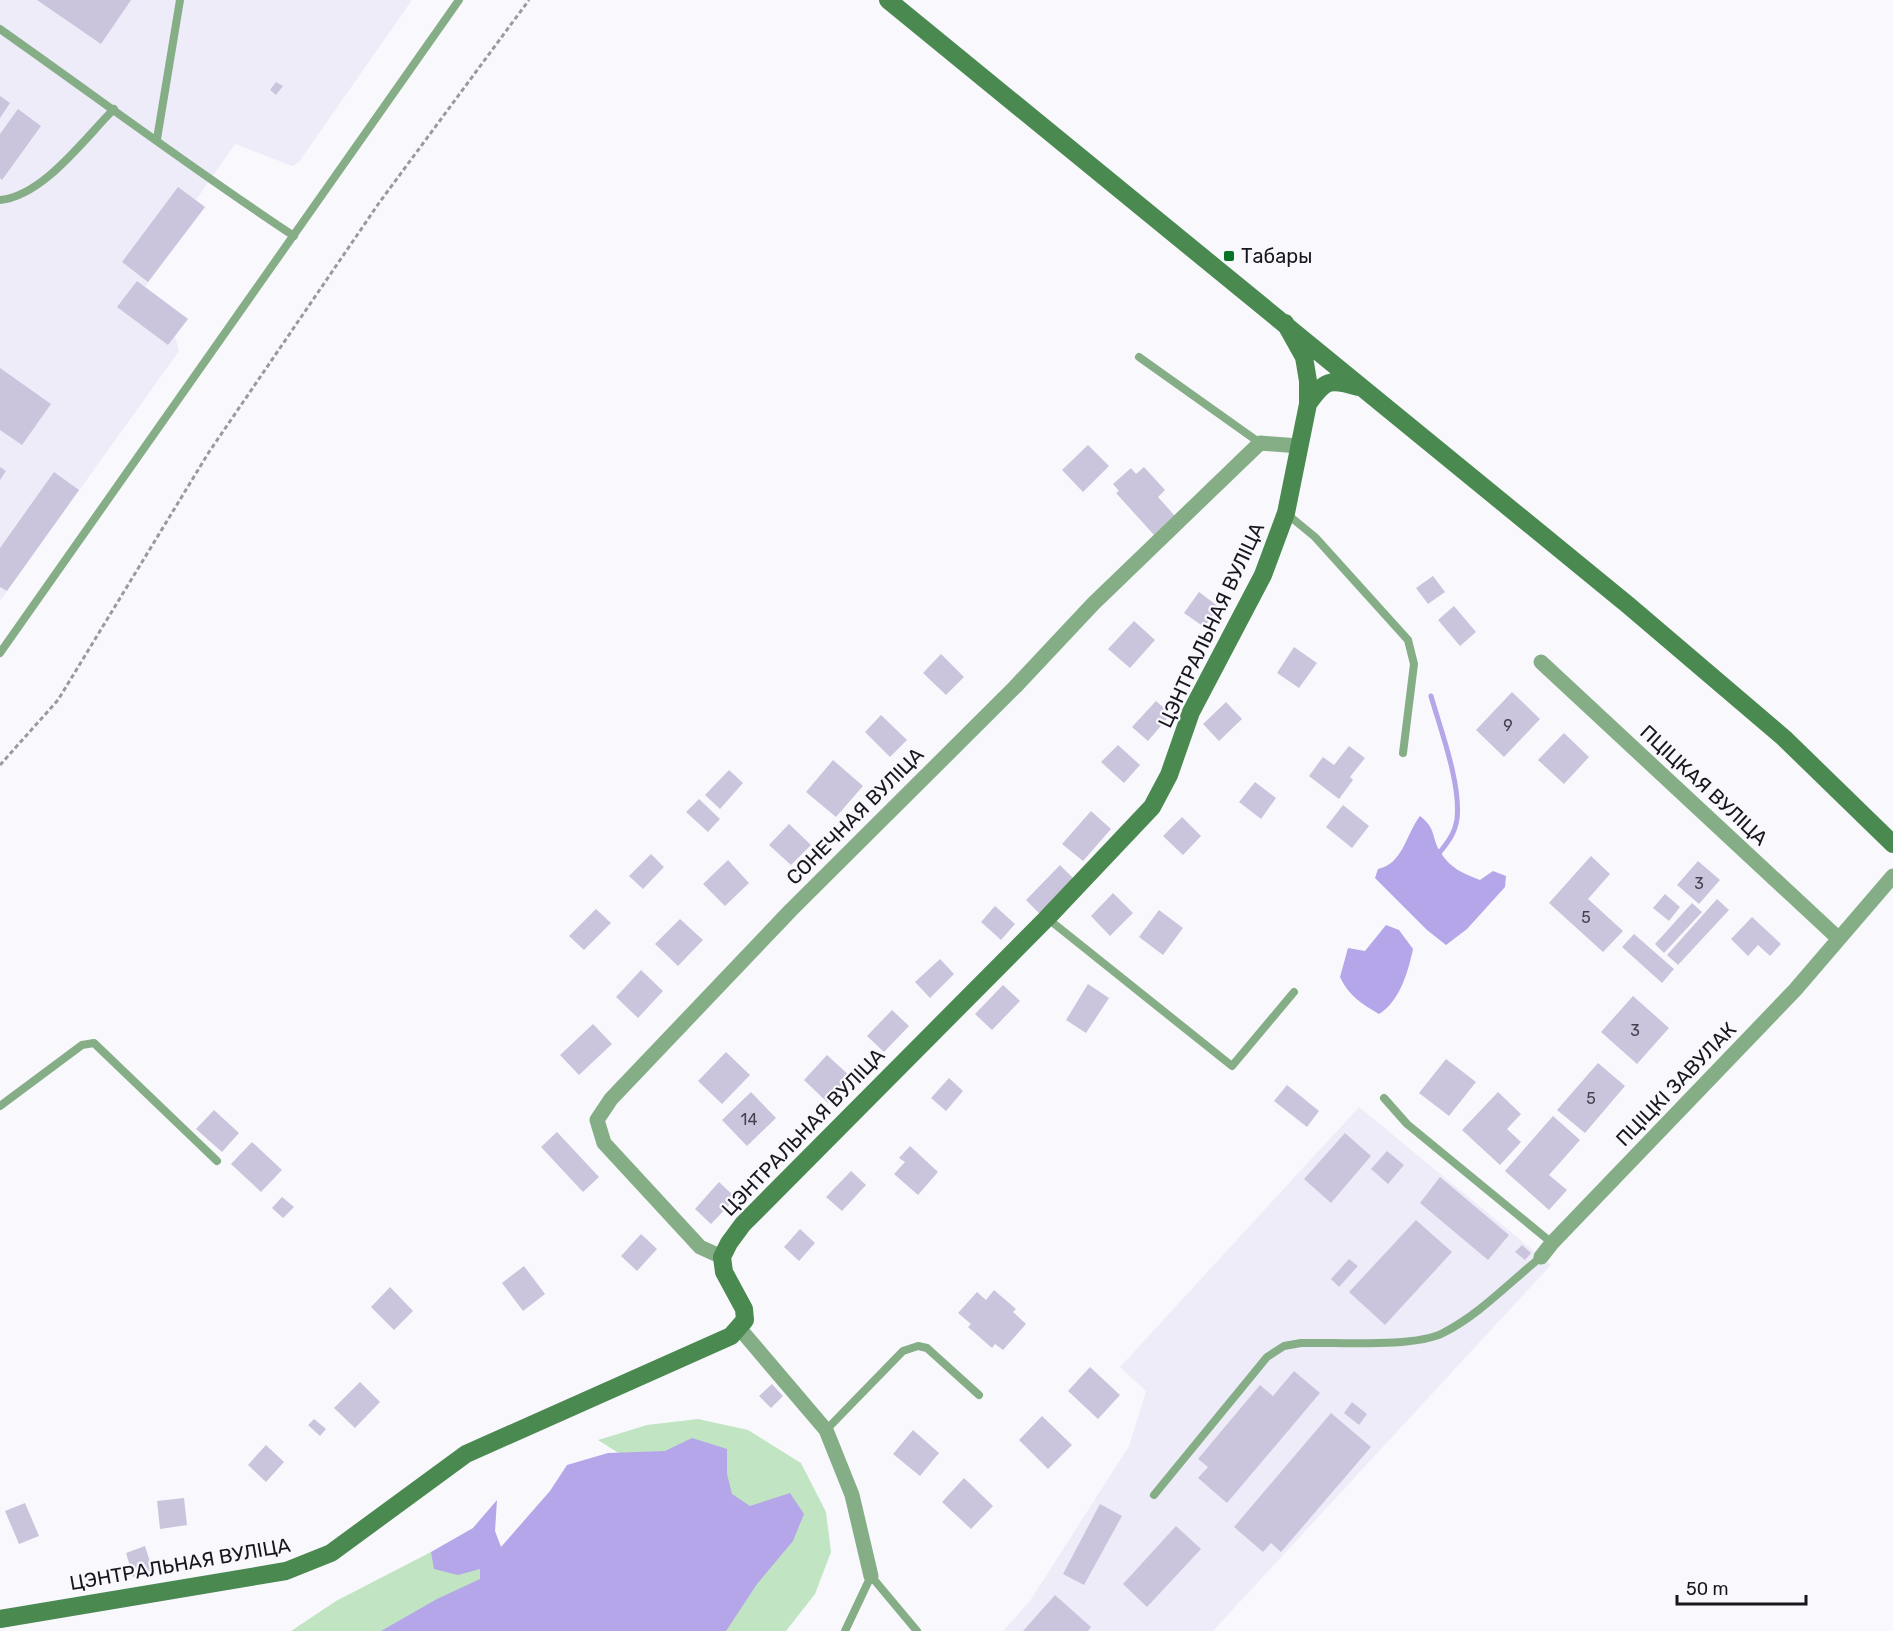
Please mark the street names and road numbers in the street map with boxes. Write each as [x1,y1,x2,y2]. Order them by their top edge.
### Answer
street label: ЦЭНТРАЛЬНАЯ ВУЛІЦА [1153,519,1269,731]
street label: ПЦІЦКАЯ ВУЛІЦА [1635,720,1773,850]
street label: СОНЕЧНАЯ ВУЛІЦА [781,742,929,890]
street label: ПЦІЦКІ ЗАВУЛАК [1611,1017,1741,1151]
street label: ЦЭНТРАЛЬНАЯ ВУЛІЦА [717,1043,889,1221]
street label: ЦЭНТРАЛЬНАЯ ВУЛІЦА [68,1533,292,1595]

